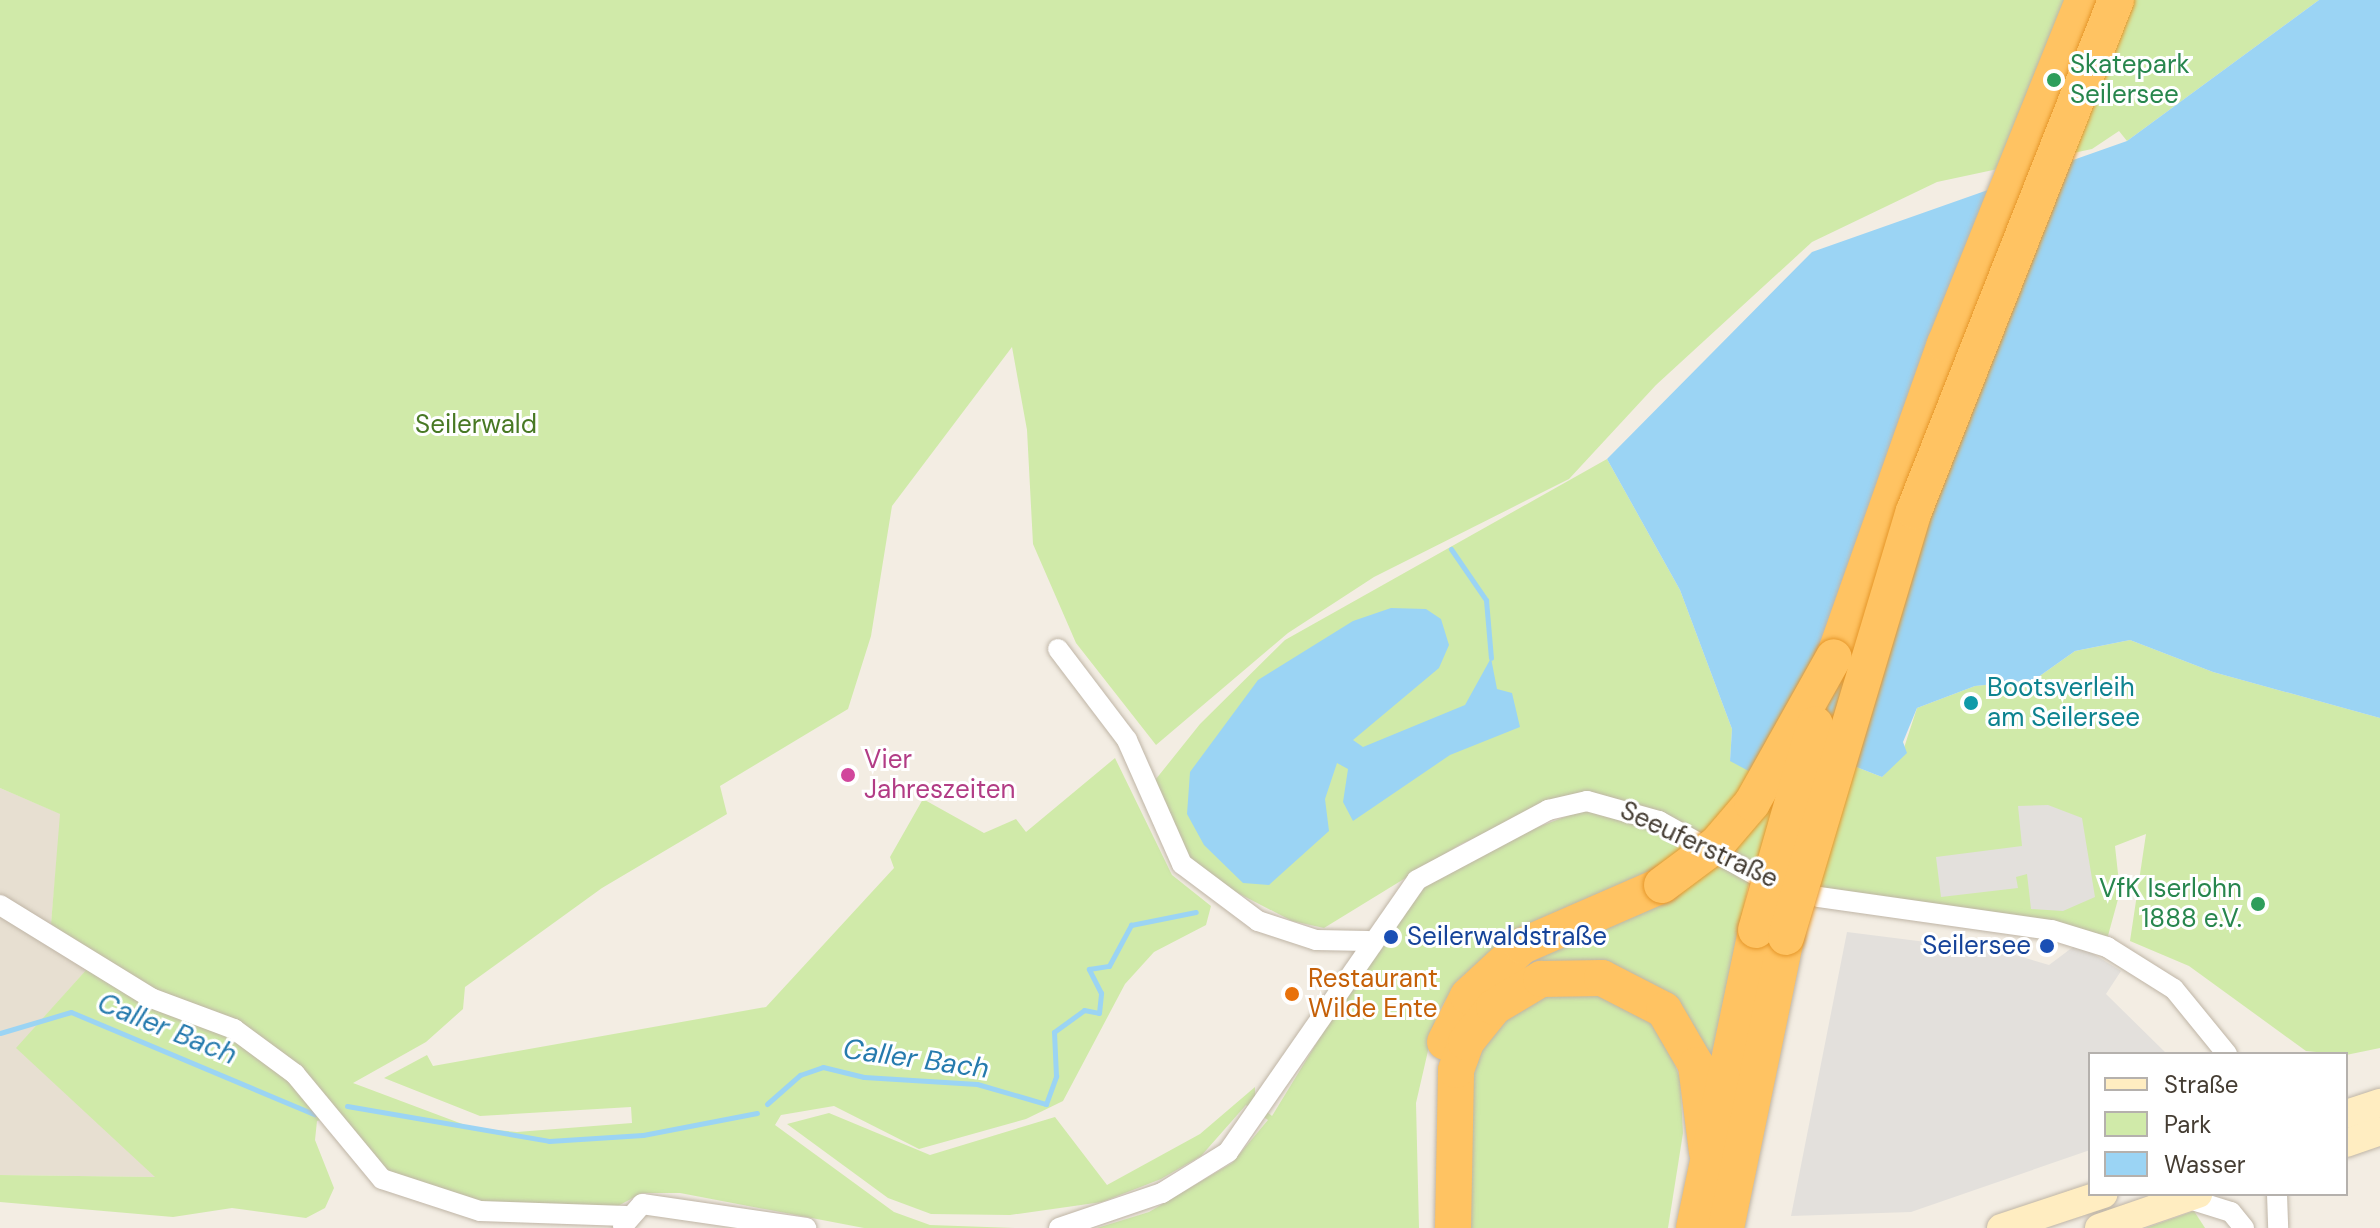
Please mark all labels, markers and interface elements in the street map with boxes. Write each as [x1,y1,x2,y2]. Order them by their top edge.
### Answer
place label: Skatepark Seilersee [2070,49,2190,110]
marker: Skatepark Seilersee [2045,71,2063,89]
park label: Seilerwald [415,409,537,441]
place label: Bootsverleih am Seilersee [1987,672,2140,734]
marker: Bootsverleih am Seilersee [1962,694,1980,712]
place label: Vier Jahreszeiten [864,744,1016,806]
marker: Vier Jahreszeiten [839,766,857,784]
street label: Seeuferstraße [1615,795,1783,895]
place label: VfK Iserlohn 1888 e.V. [2099,873,2242,934]
marker: VfK Iserlohn 1888 e.V. [2249,895,2267,913]
place label: Seilerwaldstraße [1407,921,1607,953]
marker: Seilerwaldstraße [1382,928,1400,946]
place label: Seilersee [1922,930,2031,962]
marker: Seilersee [2038,937,2056,955]
place label: Restaurant Wilde Ente [1308,963,1438,1024]
marker: Restaurant Wilde Ente [1283,985,1301,1003]
water label: Caller Bach [93,986,241,1072]
water label: Caller Bach [841,1032,991,1086]
legend [2088,1052,2348,1196]
text: Straße [2164,1069,2238,1100]
text: Park [2164,1109,2211,1140]
text: Wasser [2164,1149,2246,1180]

